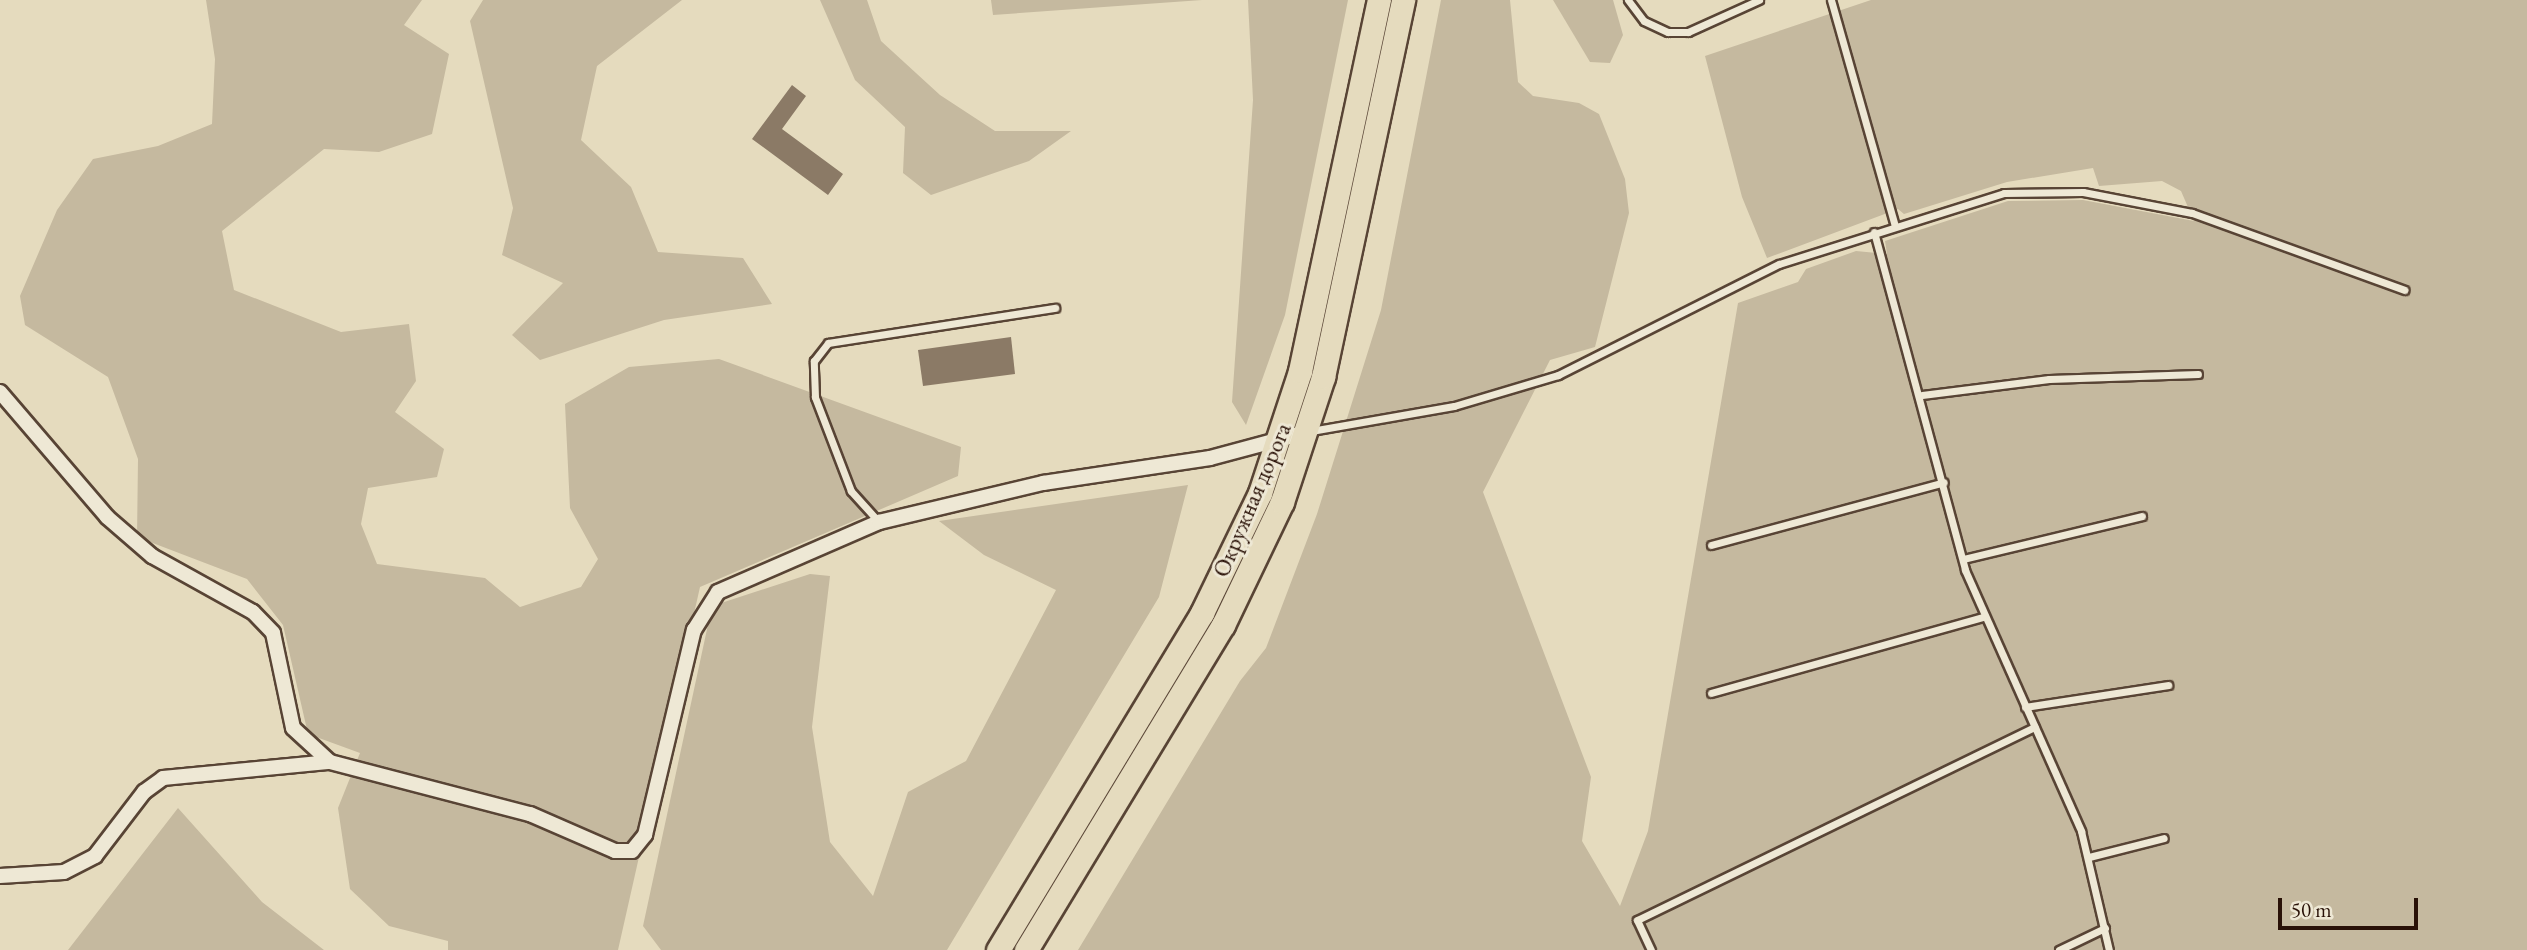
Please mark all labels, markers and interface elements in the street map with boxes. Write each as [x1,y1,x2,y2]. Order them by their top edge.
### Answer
street label: Окружная дорога [1207,419,1297,581]
scale bar [2282,884,2422,928]
text: 50 m [2291,896,2332,923]

